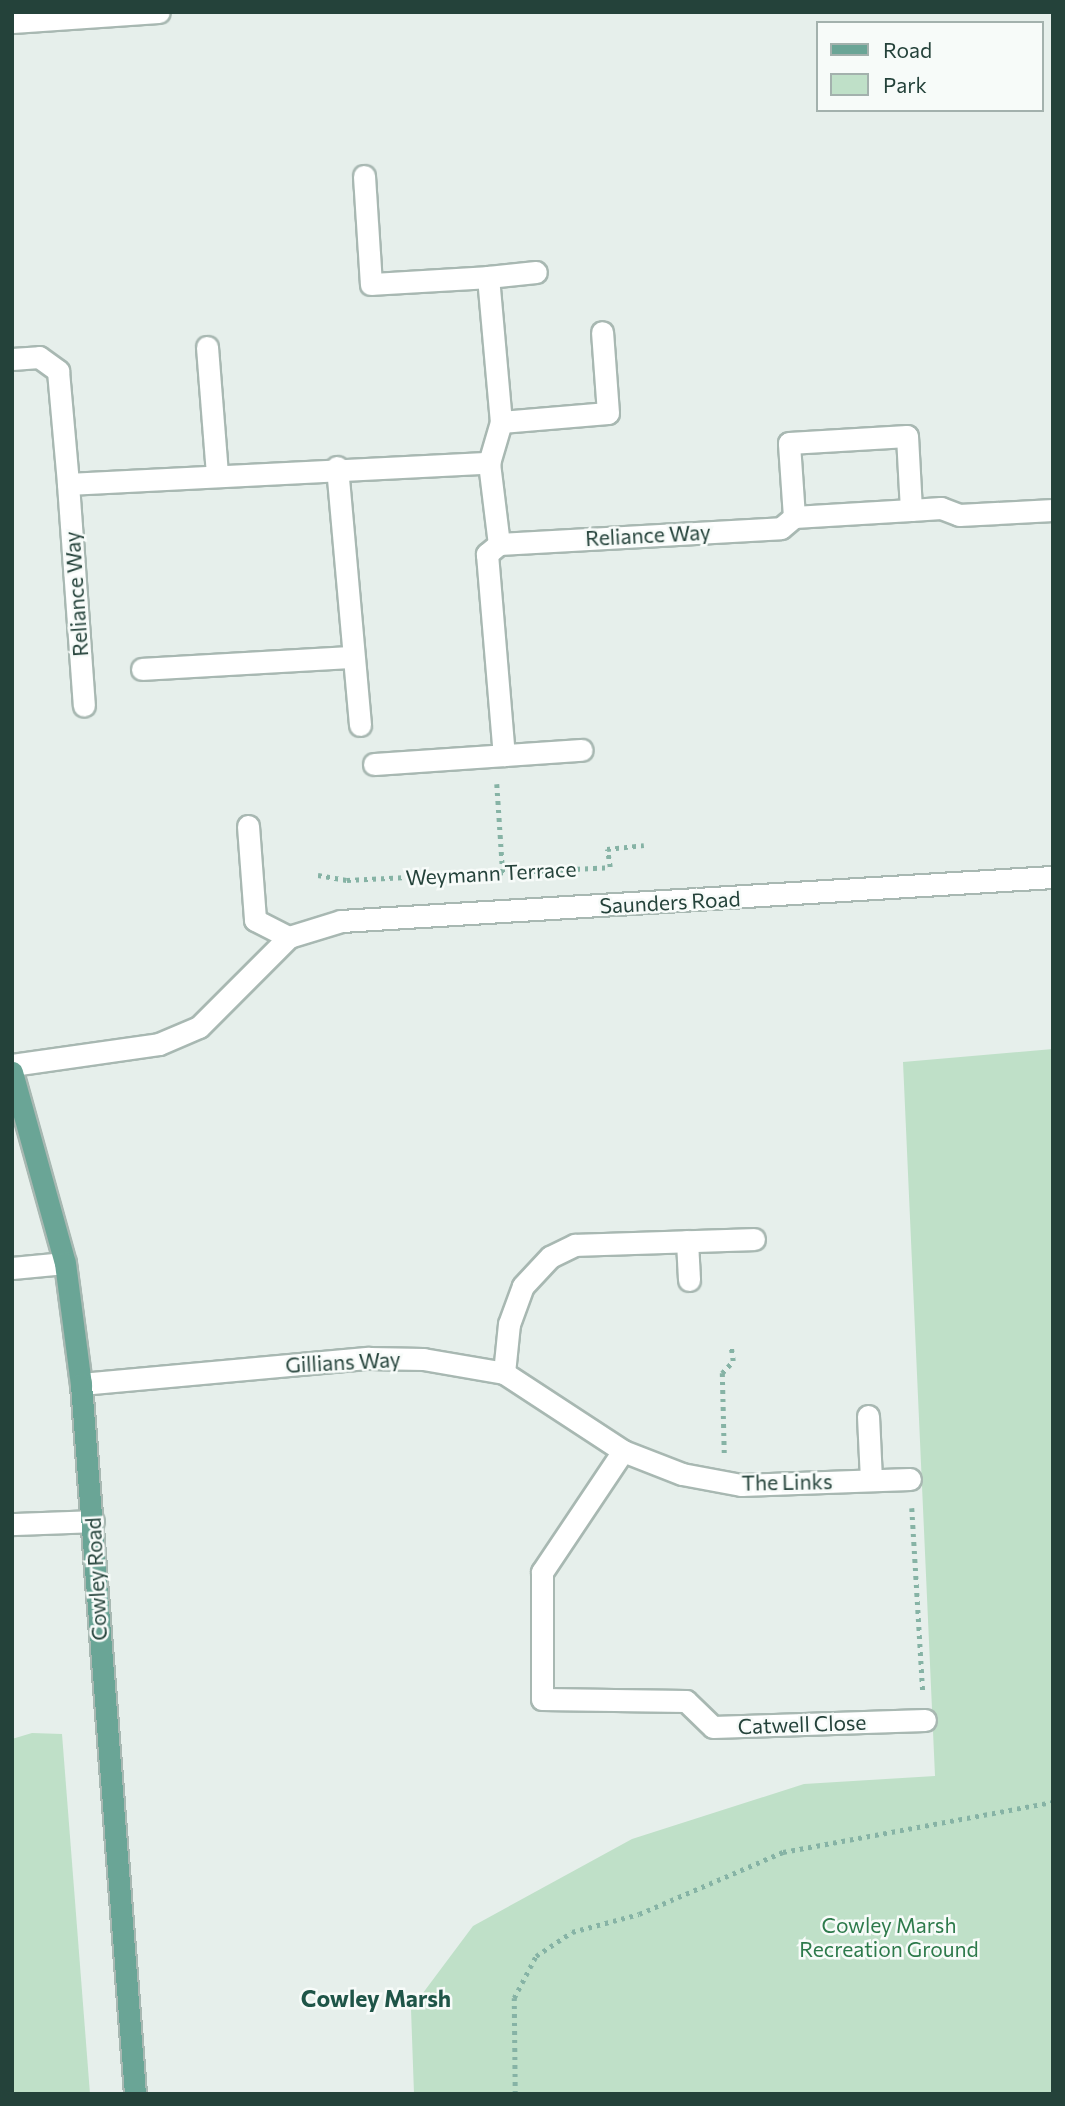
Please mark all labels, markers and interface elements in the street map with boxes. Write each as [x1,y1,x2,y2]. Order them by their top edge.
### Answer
legend [816,21,1044,112]
text: Road [883,37,932,62]
text: Park [883,72,927,97]
street label: Reliance Way [585,519,711,551]
street label: Reliance Way [59,530,93,658]
street label: Weymann Terrace [405,856,577,890]
street label: Saunders Road [599,886,741,918]
street label: Gillians Way [285,1346,401,1378]
street label: The Links [741,1469,833,1495]
street label: Cowley Road [80,1517,112,1641]
street label: Catwell Close [737,1709,867,1739]
park label: Cowley Marsh Recreation Ground [799,1912,979,1962]
district label: Cowley Marsh [301,1984,451,2012]

